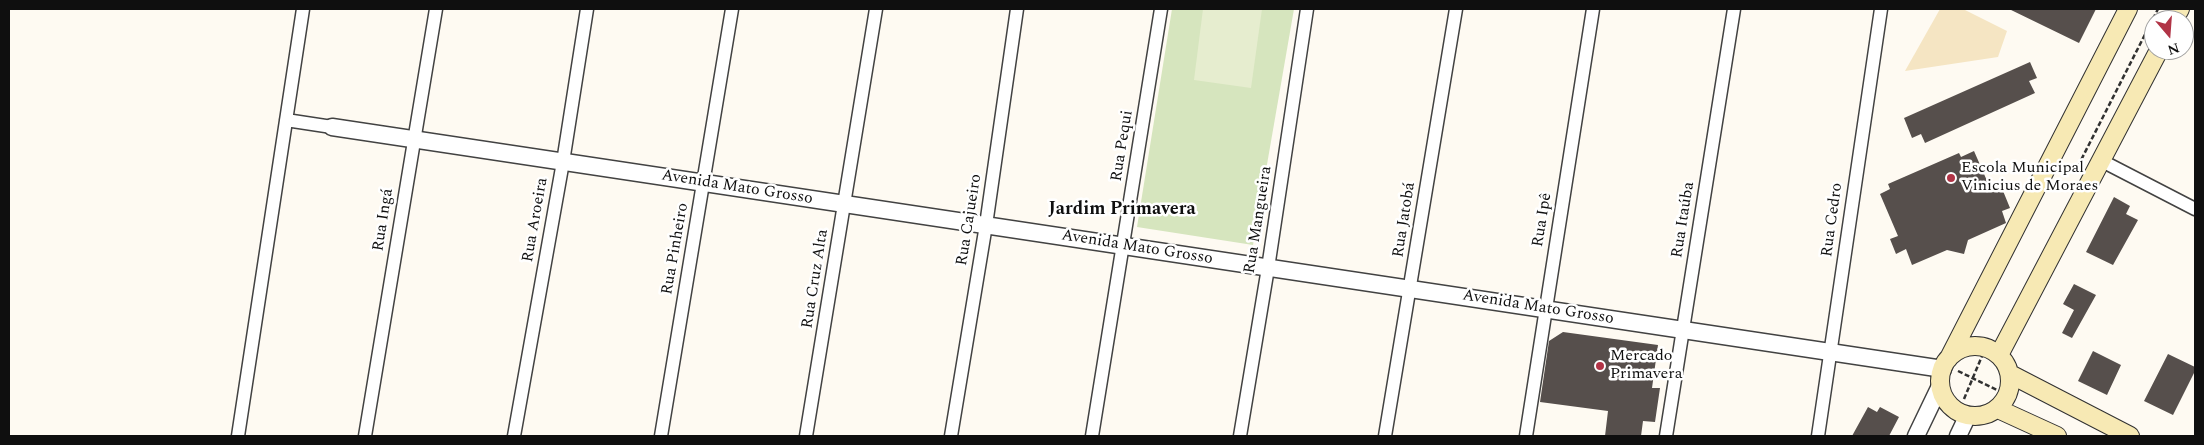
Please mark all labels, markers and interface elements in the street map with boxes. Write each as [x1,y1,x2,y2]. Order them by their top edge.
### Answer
north arrow [2144,10,2194,60]
text: N [2165,37,2182,61]
street label: Rua Pequi [1108,109,1138,183]
place label: Escola Municipal Vinicius de Moraes [1961,159,2098,197]
street label: Rua Mangueira [1241,165,1277,275]
street label: Avenida Mato Grosso [660,167,814,209]
marker: Escola Municipal Vinicius de Moraes [1945,172,1957,184]
street label: Rua Cajueiro [953,173,987,267]
street label: Rua Aroeira [519,176,553,264]
street label: Rua Itaúba [1668,180,1700,260]
street label: Rua Jatobá [1390,181,1420,259]
street label: Rua Cedro [1818,182,1848,258]
street label: Rua Ingá [370,187,398,253]
street label: Rua Ipê [1529,192,1557,248]
district label: Jardim Primavera [1048,199,1196,221]
street label: Rua Pinheiro [658,202,694,296]
street label: Avenida Mato Grosso [1060,227,1214,269]
street label: Rua Cruz Alta [799,228,833,330]
street label: Avenida Mato Grosso [1461,287,1615,329]
place label: Mercado Primavera [1610,347,1683,385]
marker: Mercado Primavera [1594,360,1606,372]

